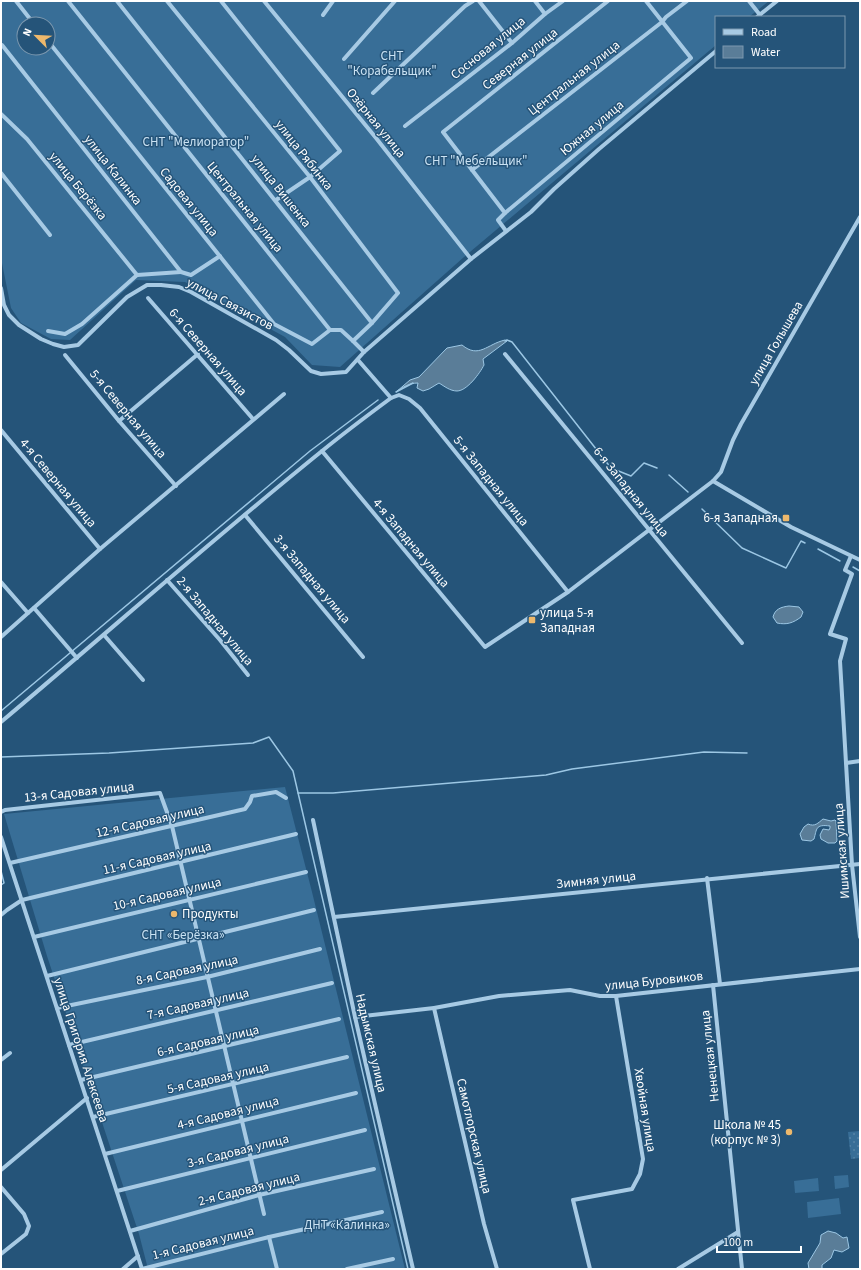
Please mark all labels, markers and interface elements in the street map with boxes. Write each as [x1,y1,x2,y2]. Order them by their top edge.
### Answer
street label: Сосновая улица [447,12,529,84]
north arrow [16,16,56,56]
legend [715,16,845,68]
street label: Северная улица [478,24,562,94]
text: Road [751,24,777,41]
text: N [19,26,36,39]
street label: Центральная улица [524,36,624,120]
text: Water [751,44,781,61]
park label: СНТ "Корабельщик" [347,47,437,80]
street label: Озёрная улица [342,84,410,162]
street label: Южная улица [556,96,628,160]
street label: улица Рябинка [271,116,337,194]
street label: улица Калинка [80,131,146,209]
park label: СНТ "Мелиоратор" [143,133,249,151]
street label: улица Берёзка [45,148,111,224]
street label: улица Вишенка [247,151,315,231]
park label: СНТ "Мебельщик" [425,152,527,170]
street label: Центральная улица [203,158,287,256]
street label: Садовая улица [155,164,223,240]
street label: улица Связистов [183,274,277,335]
street label: улица Голышева [745,298,807,388]
street label: 6-я Северная улица [165,304,251,400]
street label: 5-я Северная улица [85,366,171,462]
street label: 5-я Западная улица [449,432,533,530]
street label: 4-я Северная улица [15,435,101,531]
street label: 6-я Западная улица [589,443,673,541]
street label: 4-я Западная улица [368,495,454,591]
place label: 6-я Западная [703,509,778,527]
marker: 6-я Западная [781,513,791,523]
street label: 3-я Западная улица [269,531,355,627]
street label: 2-я Западная улица [172,573,258,669]
place label: улица 5-я Западная [540,604,595,637]
marker: улица 5-я Западная [527,615,537,625]
street label: 13-я Садовая улица [23,777,135,807]
street label: 12-я Садовая улица [94,800,206,842]
street label: Ишимская улица [830,802,854,900]
street label: 11-я Садовая улица [101,837,213,879]
street label: Зимняя улица [555,867,637,893]
street label: 10-я Садовая улица [111,873,223,915]
place label: Продукты [182,905,239,923]
marker: Продукты [169,909,179,919]
park label: СНТ «Берёзка» [141,926,225,944]
street label: 8-я Садовая улица [134,950,240,990]
street label: улица Буровиков [604,967,704,995]
street label: улица Григория Алексеева [49,975,113,1125]
street label: 7-я Садовая улица [145,984,251,1024]
street label: Надымская улица [351,992,391,1094]
street label: Ненецкая улица [696,1009,724,1103]
street label: 6-я Садовая улица [155,1021,261,1061]
street label: 5-я Садовая улица [165,1058,271,1098]
street label: Хвойная улица [629,1067,661,1153]
street label: Самотлорская улица [452,1077,496,1195]
street label: 4-я Садовая улица [175,1092,281,1134]
place label: Школа № 45 (корпус № 3) [710,1116,781,1149]
marker: Школа № 45 (корпус № 3) [784,1127,794,1137]
street label: 3-я Садовая улица [185,1130,291,1172]
street label: 2-я Садовая улица [196,1168,302,1210]
park label: ДНТ «Калинка» [304,1216,390,1234]
street label: 1-я Садовая улица [150,1222,256,1264]
scale bar [717,1228,801,1254]
text: 100 m [723,1234,753,1251]

